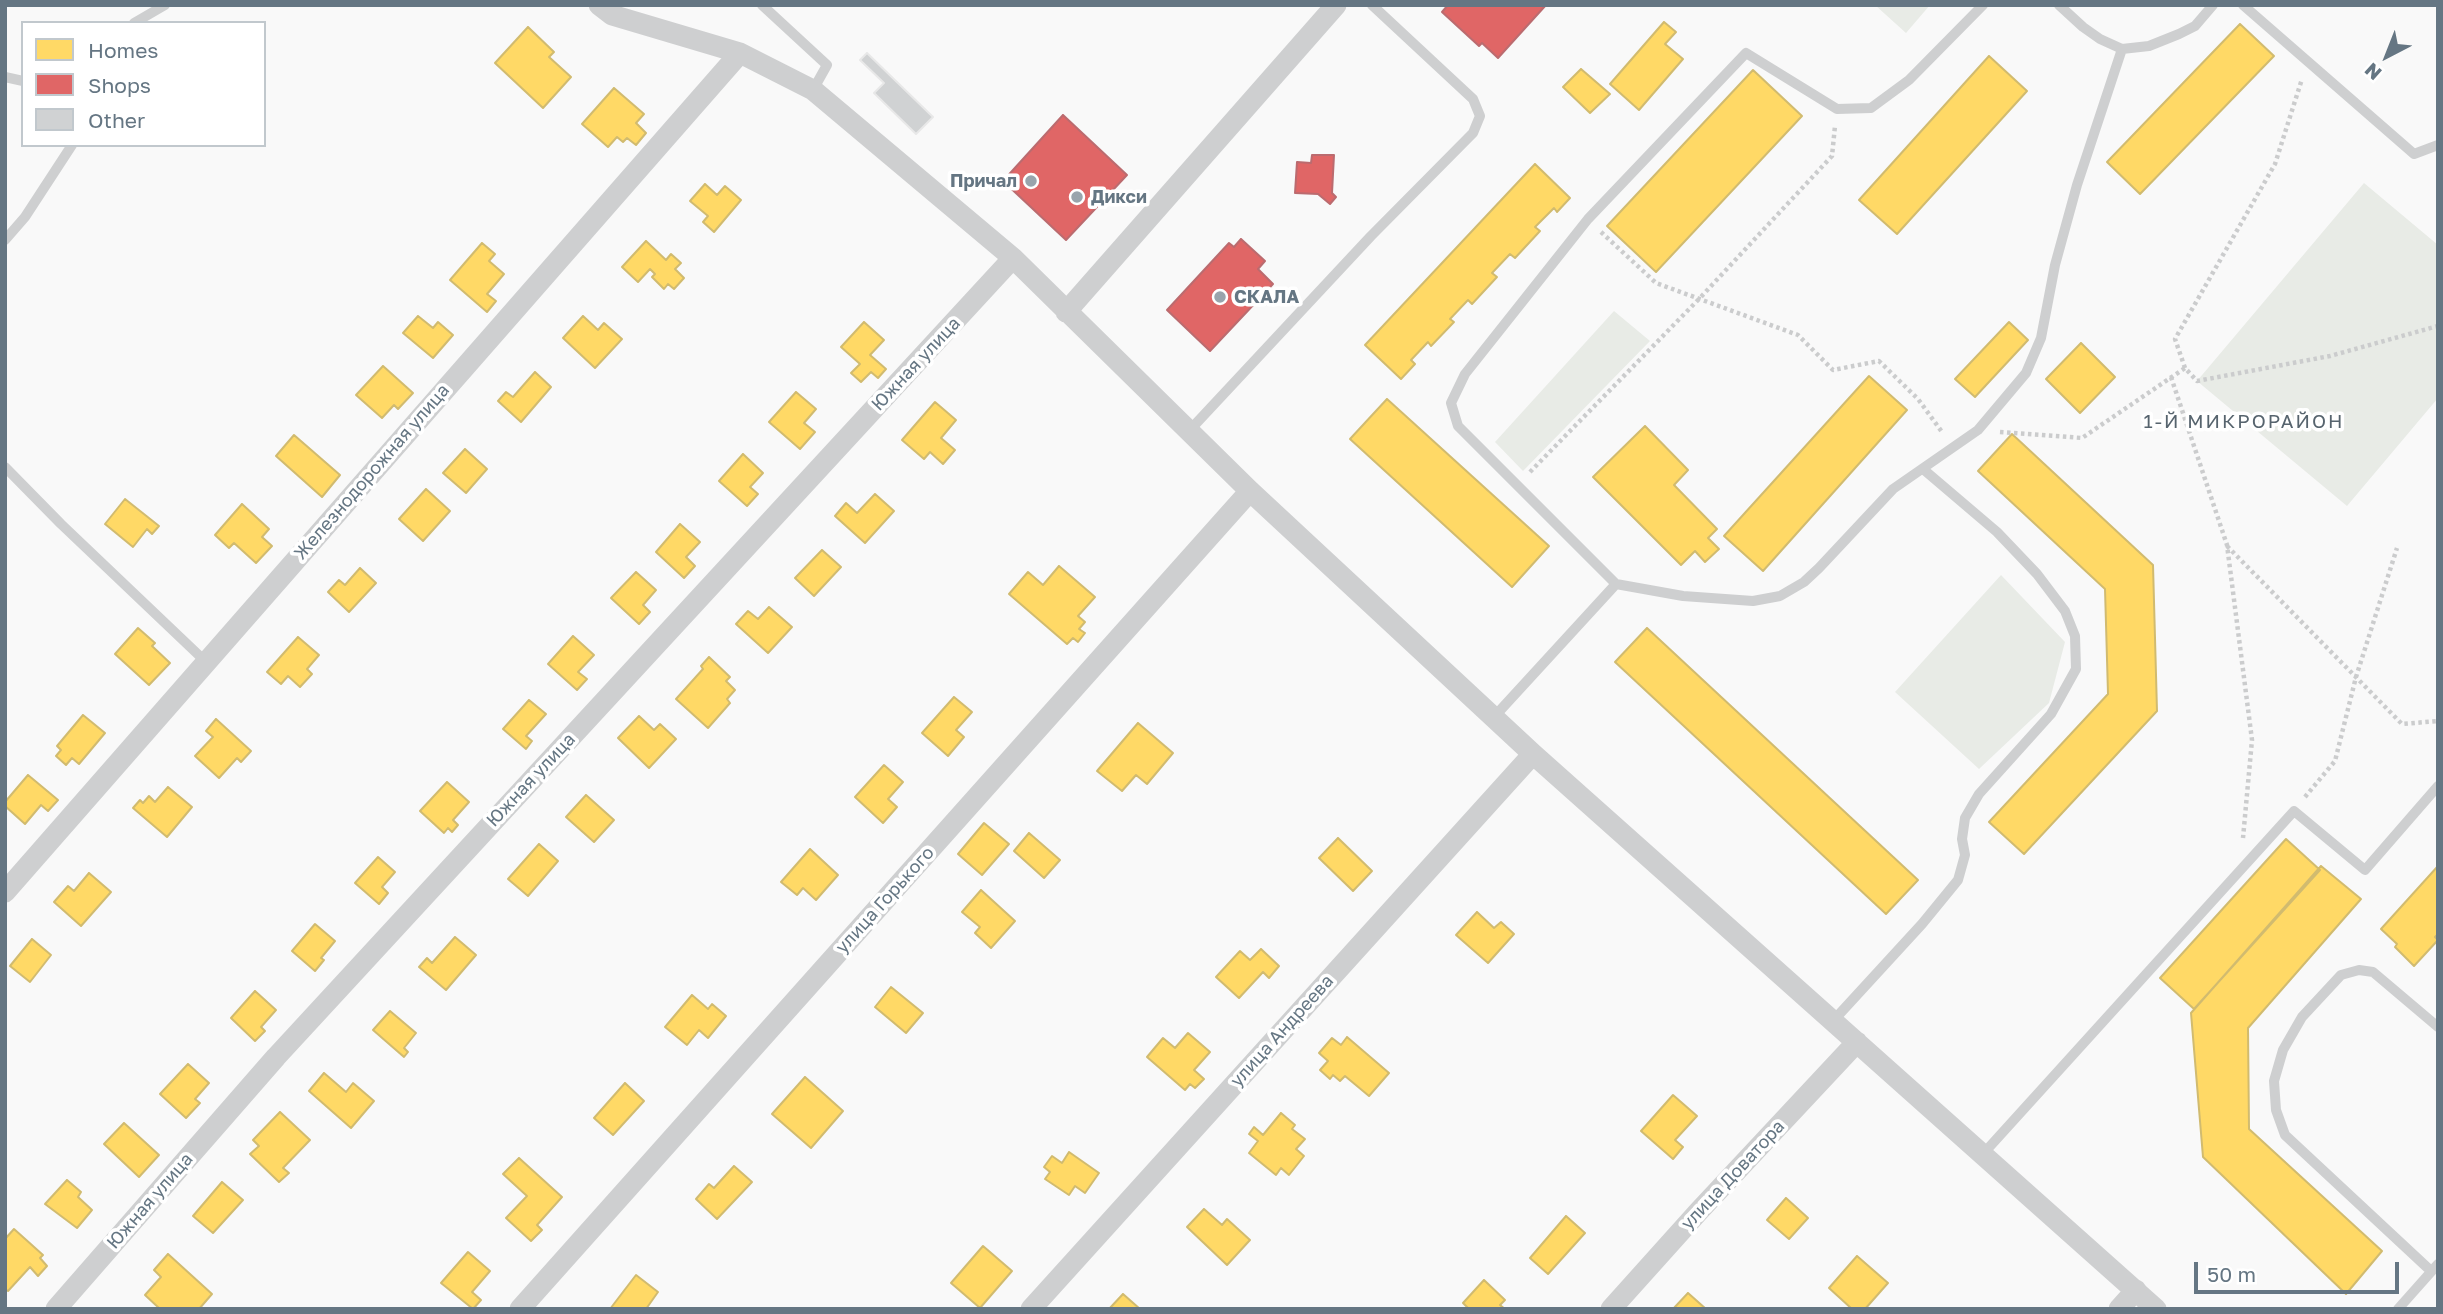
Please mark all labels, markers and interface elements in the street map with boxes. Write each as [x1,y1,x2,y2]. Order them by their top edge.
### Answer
legend [21,21,266,147]
north arrow [2352,21,2422,91]
text: Homes [88,37,158,63]
text: N [2360,59,2386,85]
text: Shops [88,72,151,98]
text: Other [88,107,145,133]
place label: Причал [950,170,1017,192]
marker: Причал [1023,173,1039,189]
place label: Дикси [1091,186,1147,208]
marker: Дикси [1069,189,1085,205]
place label: СКАЛА [1234,286,1299,308]
marker: СКАЛА [1212,289,1228,305]
street label: Южная улица [867,313,965,415]
street label: Железнодорожная улица [290,380,454,564]
district label: 1-Й МИКРОРАЙОН [2145,411,2343,433]
street label: Южная улица [482,729,580,831]
street label: улица Горького [831,842,939,958]
street label: улица Андреева [1226,970,1338,1092]
street label: улица Доватора [1677,1116,1789,1234]
street label: Южная улица [102,1149,198,1253]
scale bar [2198,1248,2403,1292]
text: 50 m [2207,1261,2256,1287]

